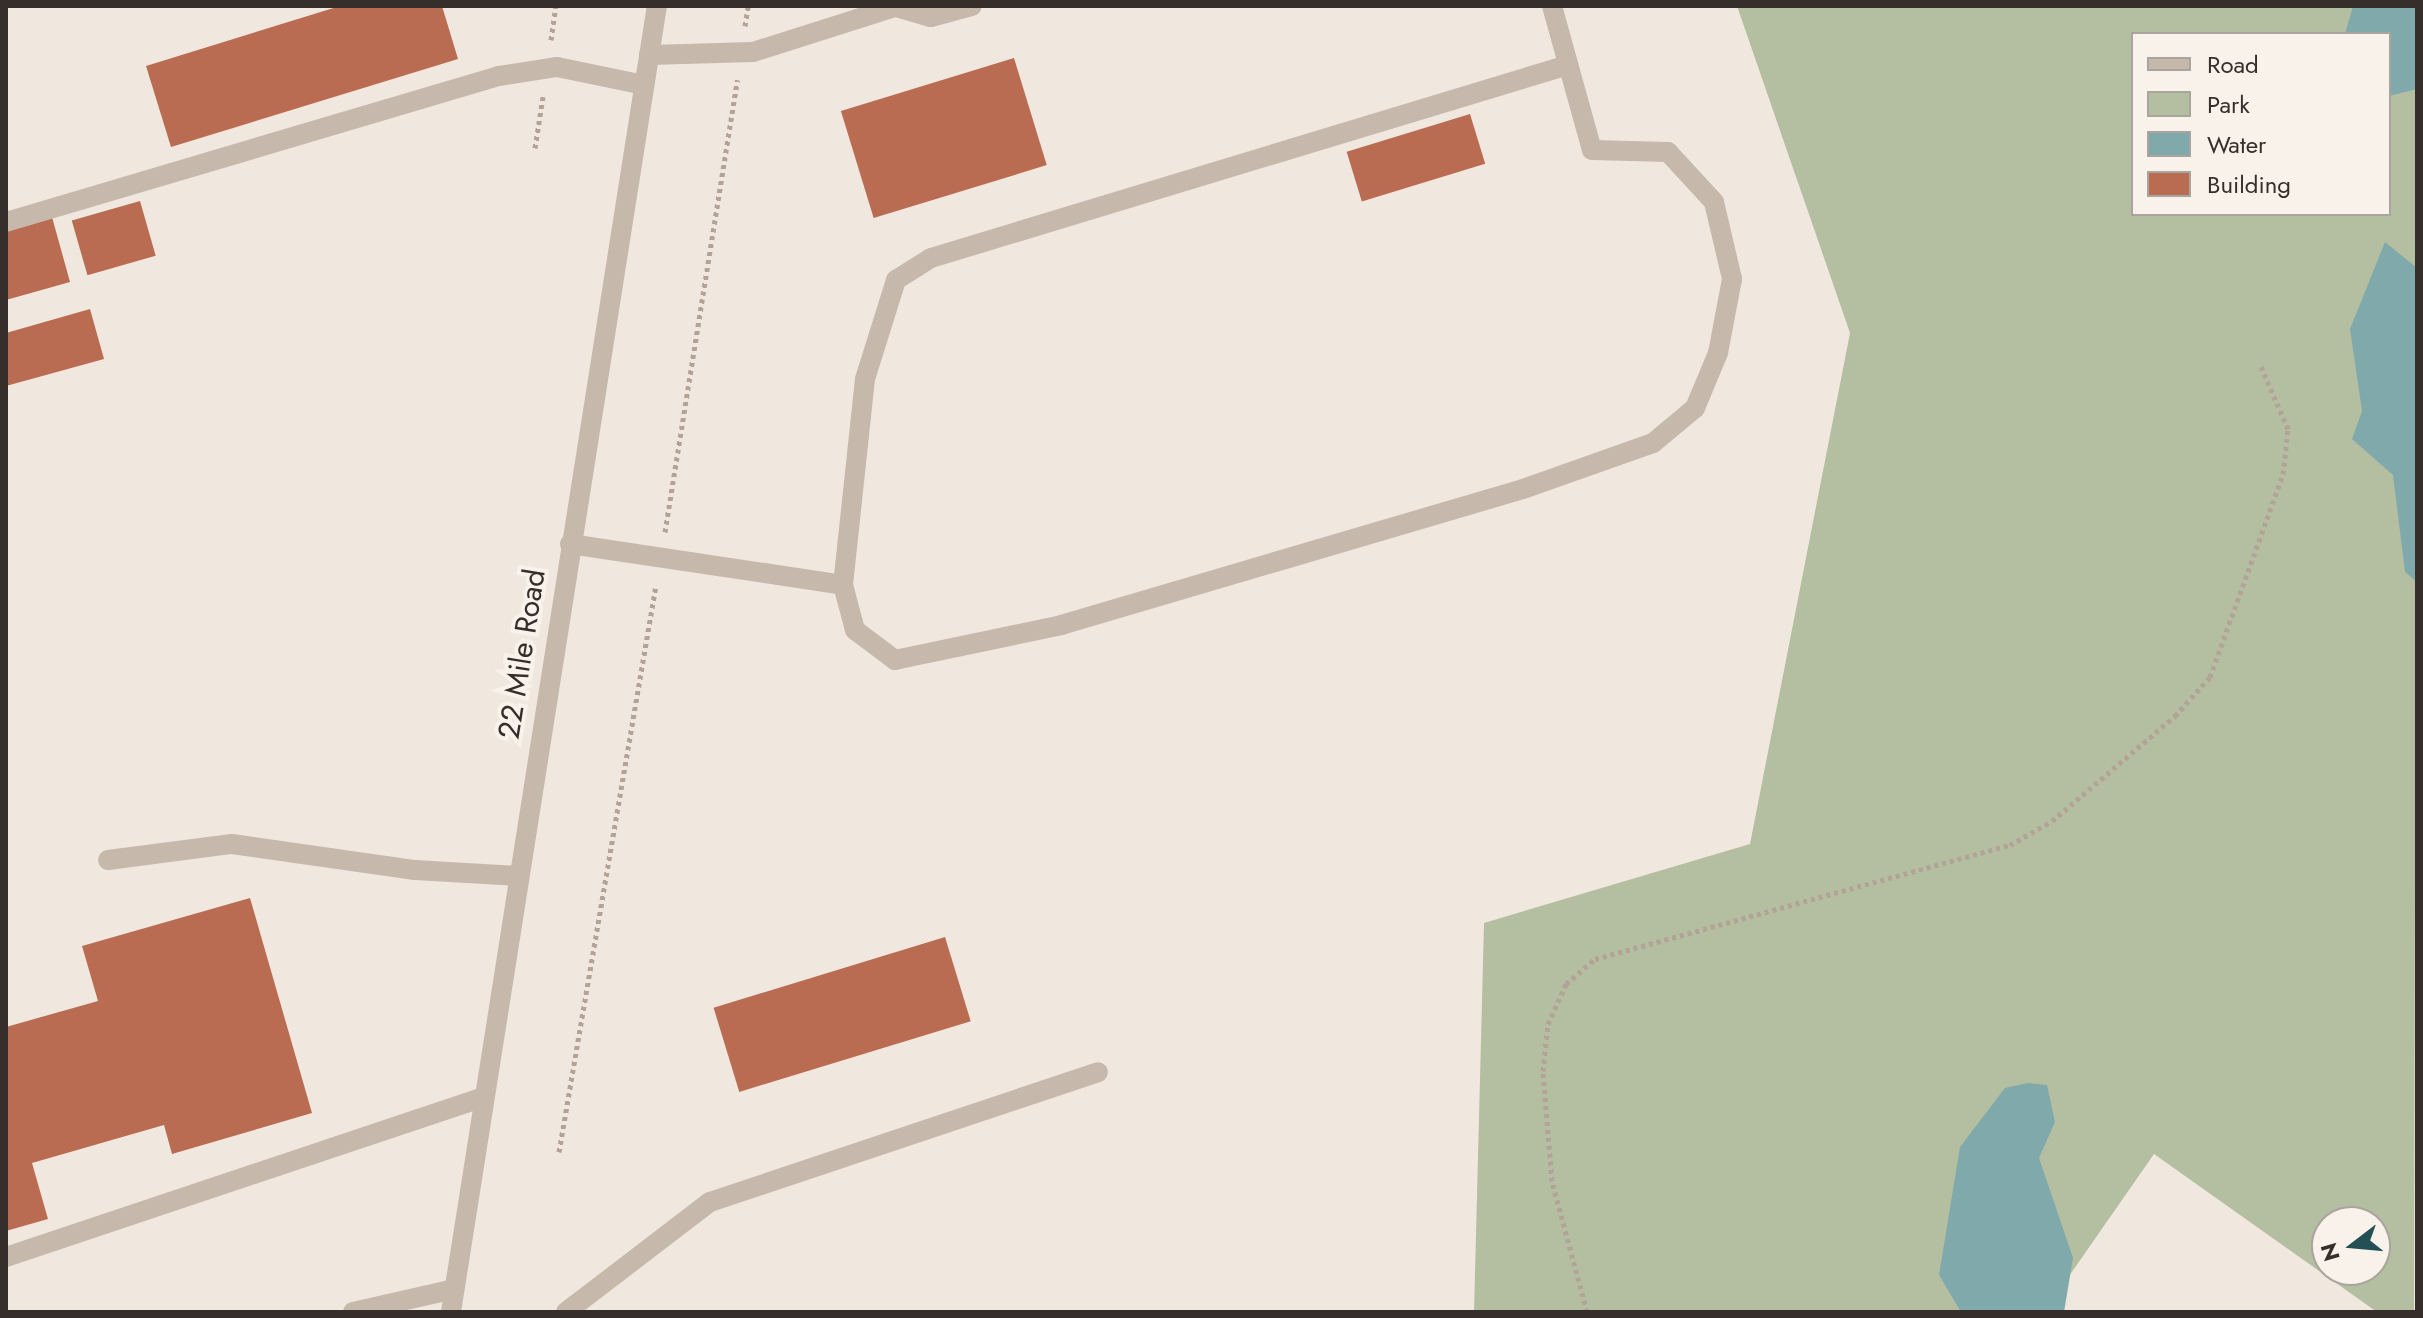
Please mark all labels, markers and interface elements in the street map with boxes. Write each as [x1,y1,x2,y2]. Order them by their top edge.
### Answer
legend [2131,32,2391,216]
text: Road [2207,47,2259,82]
text: Park [2207,87,2250,122]
text: Water [2207,127,2266,162]
text: Building [2207,167,2291,202]
street label: 22 Mile Road [491,567,553,741]
north arrow [2311,1206,2391,1286]
text: N [2312,1239,2348,1265]

